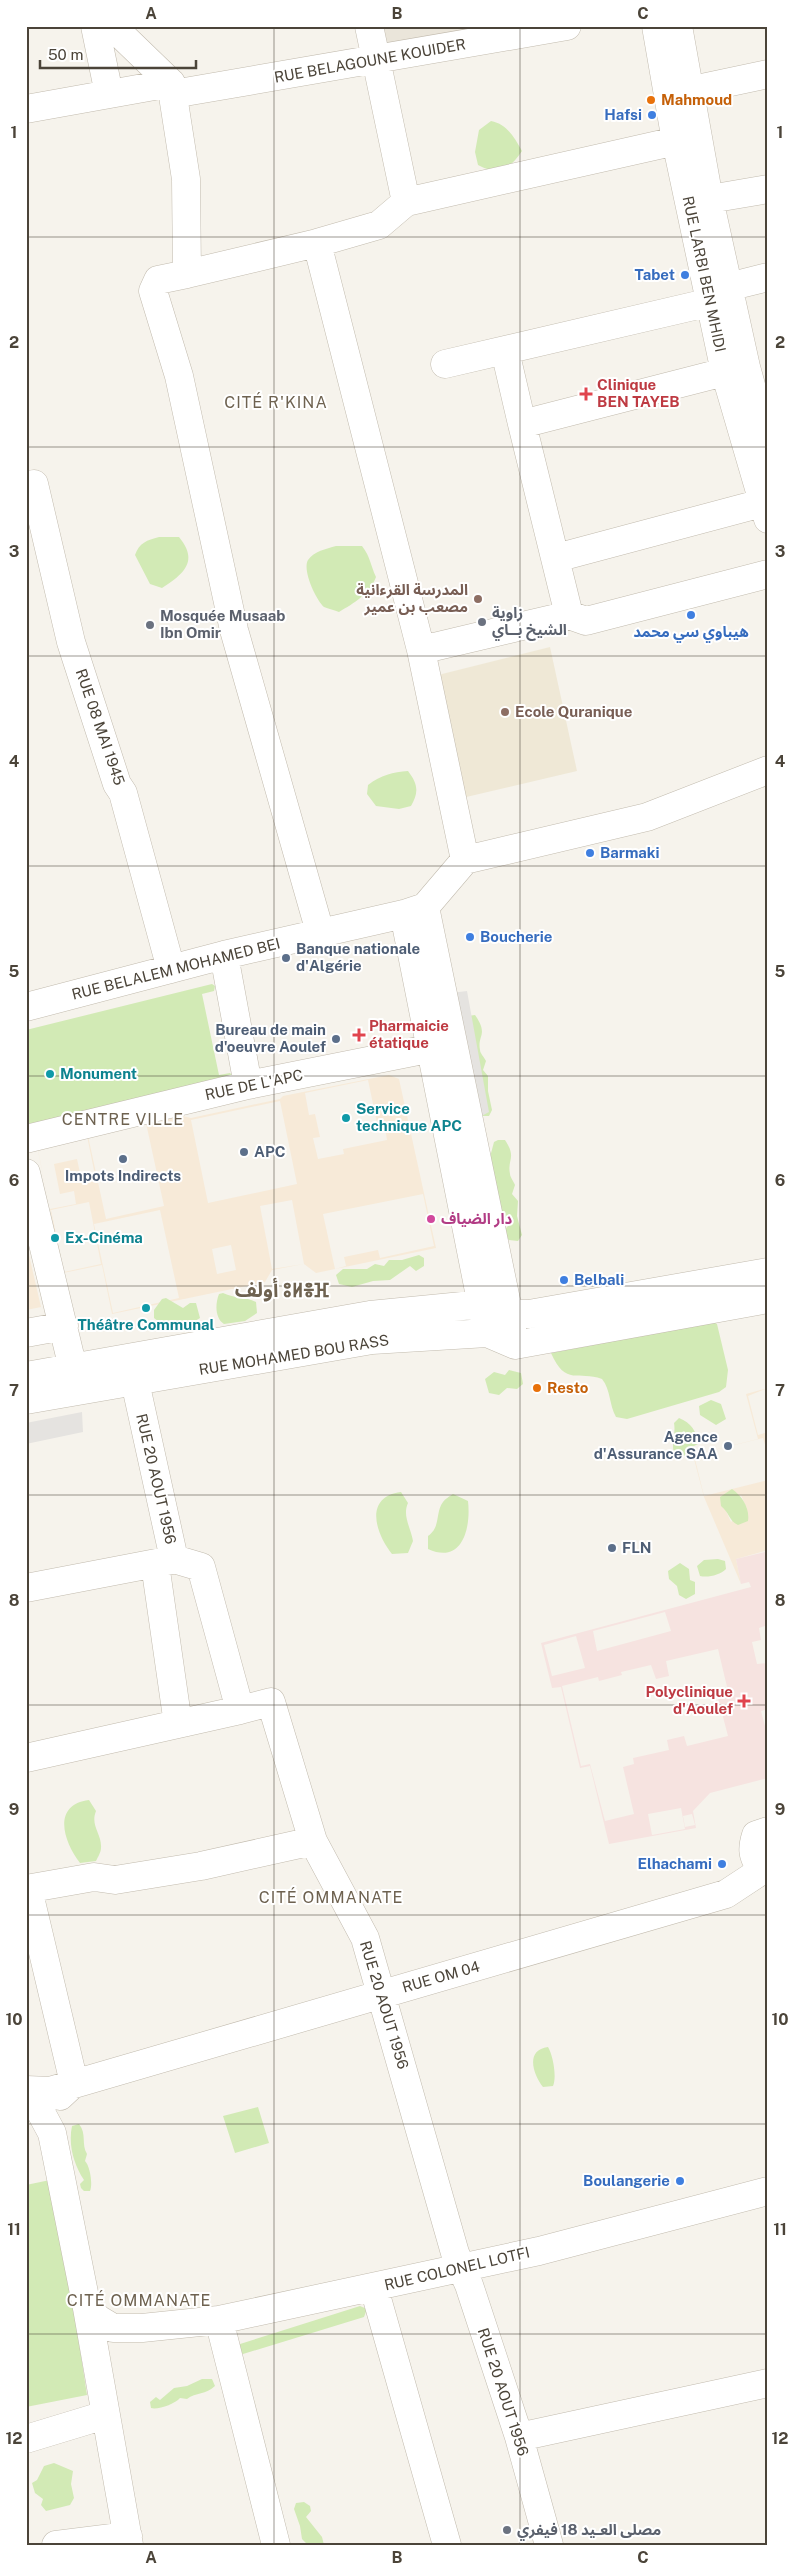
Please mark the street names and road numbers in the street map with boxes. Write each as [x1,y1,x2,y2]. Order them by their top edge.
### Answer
street label: RUE BELAGOUNE KOUIDER [273,35,467,86]
street label: RUE LARBI BEN MHIDI [680,194,729,354]
street label: RUE 08 MAI 1945 [73,666,128,787]
street label: RUE BELALEM MOHAMED BEI [70,934,282,1003]
street label: RUE DE L'APC [203,1066,304,1103]
street label: RUE MOHAMED BOU RASS [198,1331,390,1378]
street label: RUE 20 AOUT 1956 [133,1412,180,1546]
street label: RUE 20 AOUT 1956 [357,1939,412,2071]
street label: RUE OM 04 [400,1957,482,1996]
street label: RUE COLONEL LOTFI [383,2244,531,2294]
street label: RUE 20 AOUT 1956 [475,2326,532,2458]

